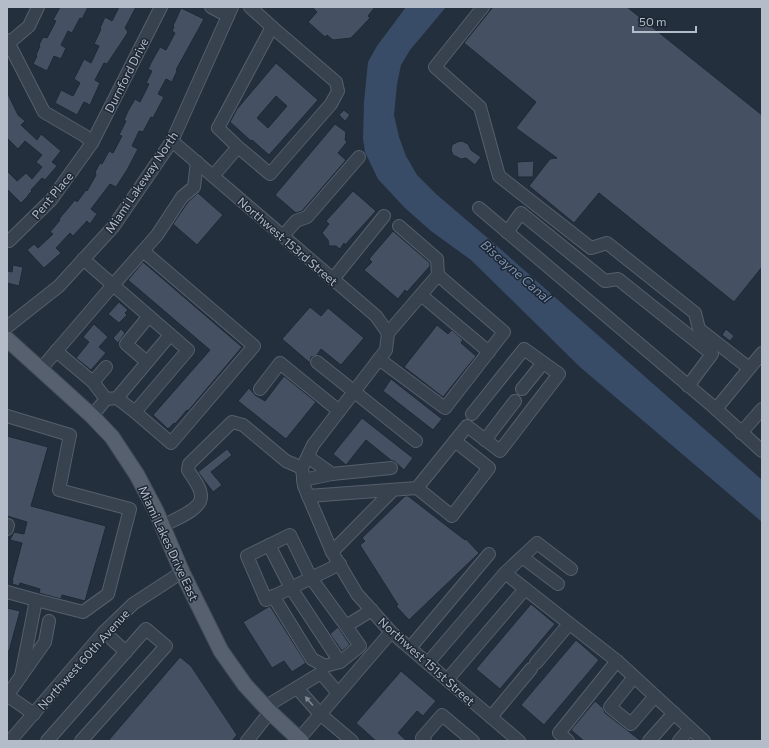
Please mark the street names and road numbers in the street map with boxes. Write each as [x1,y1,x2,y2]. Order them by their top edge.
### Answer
street label: Durnford Drive [101,35,151,115]
street label: Miami Lakeway North [102,129,180,235]
street label: Pent Place [28,169,76,221]
street label: Northwest 153rd Street [235,194,341,288]
street label: Miami Lakes Drive East [136,483,202,603]
street label: Northwest 60th Avenue [34,606,132,712]
street label: Northwest 151st Street [376,614,478,708]

